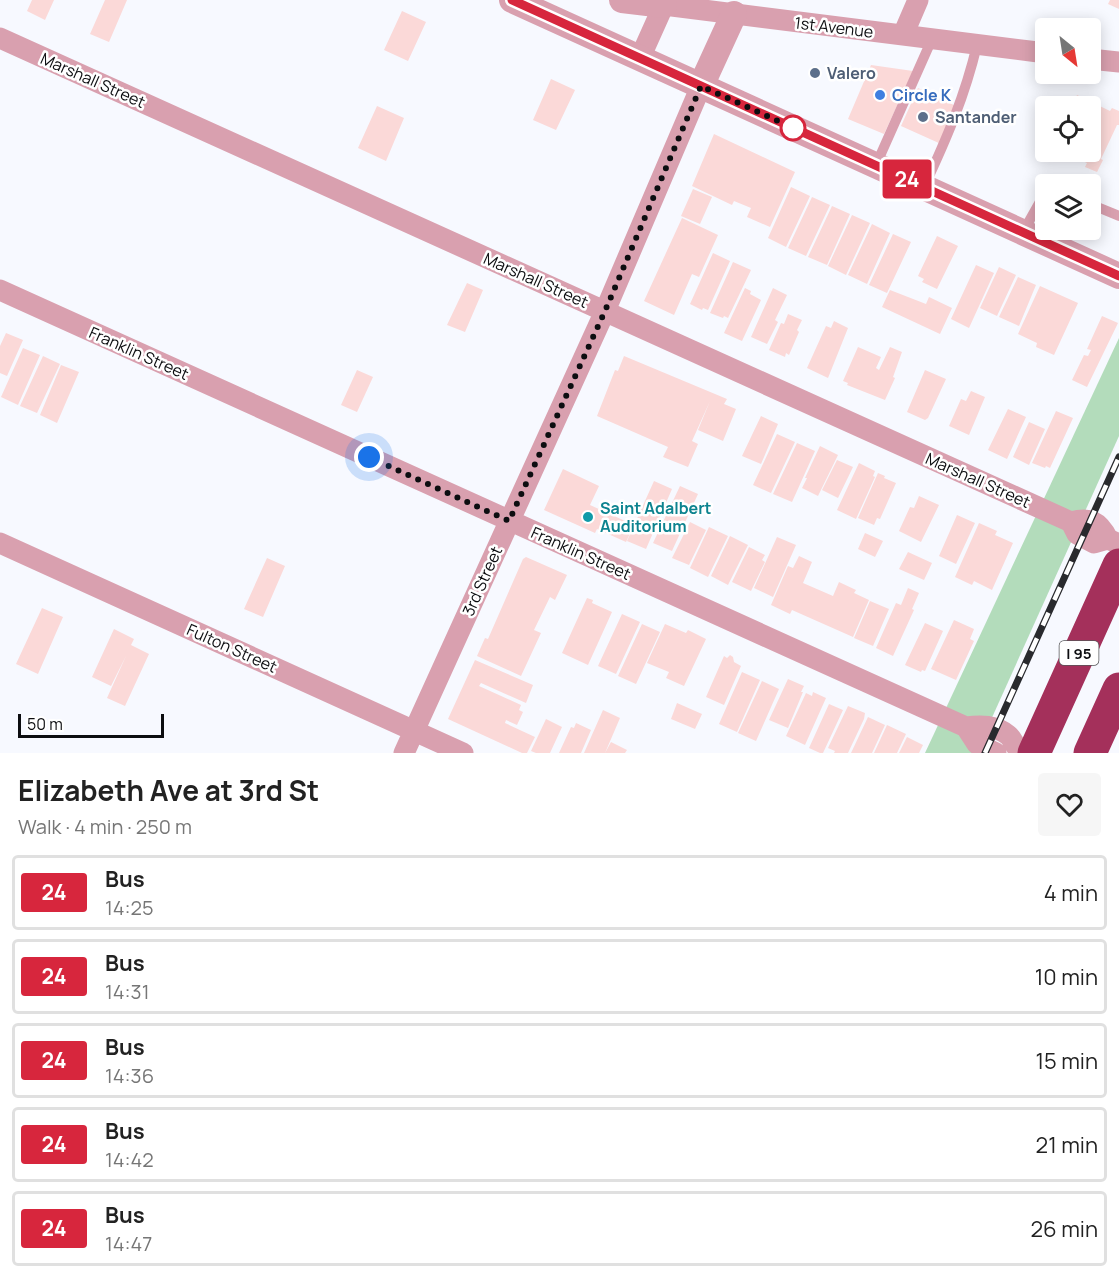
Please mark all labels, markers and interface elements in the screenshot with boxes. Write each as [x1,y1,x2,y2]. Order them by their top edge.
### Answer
street label: 1st Avenue [793,11,875,43]
north arrow [1035,18,1101,84]
map controls [1035,18,1101,240]
street label: Marshall Street [37,47,149,113]
place label: Valero [827,62,876,84]
marker: Valero [808,66,822,80]
place label: Circle K [892,84,952,106]
marker: Circle K [873,88,887,102]
button: locate [1035,96,1101,162]
place label: Santander [935,106,1017,128]
marker: Santander [916,110,930,124]
unlabelled marker [780,115,806,141]
line badge: 24 [880,160,934,198]
text: 24 [895,165,919,193]
button: layers [1035,174,1101,240]
street label: Marshall Street [480,247,592,313]
street label: Franklin Street [86,321,192,385]
your location [354,442,384,472]
street label: Marshall Street [922,447,1034,513]
place label: Saint Adalbert Auditorium [600,497,712,537]
marker: Saint Adalbert Auditorium [581,510,595,524]
street label: Franklin Street [528,521,634,585]
street label: 3rd Street [457,543,507,619]
street label: Fulton Street [183,618,281,678]
road number: I 95 [1060,641,1098,665]
scale bar [18,711,164,738]
text: 50 m [27,713,63,735]
text: Elizabeth Ave at 3rd St [18,771,319,809]
button: heart [1038,773,1101,836]
text: Walk · 4 min · 250 m [18,813,192,840]
text: Bus [105,864,145,894]
text: 24 [42,878,66,906]
text: 4 min [1044,878,1098,908]
text: 14:25 [105,894,154,921]
text: Bus [105,948,145,978]
text: 24 [42,962,66,990]
text: 10 min [1035,962,1098,992]
text: 14:31 [105,978,149,1005]
text: Bus [105,1032,145,1062]
text: 24 [42,1046,66,1074]
text: 15 min [1035,1046,1098,1076]
text: 14:36 [105,1062,154,1089]
text: Bus [105,1116,145,1146]
text: 24 [42,1130,66,1158]
text: 21 min [1036,1130,1098,1160]
text: 14:42 [105,1146,154,1173]
text: Bus [105,1200,145,1230]
text: 24 [42,1214,66,1242]
text: 26 min [1031,1214,1098,1244]
text: 14:47 [105,1230,152,1257]

